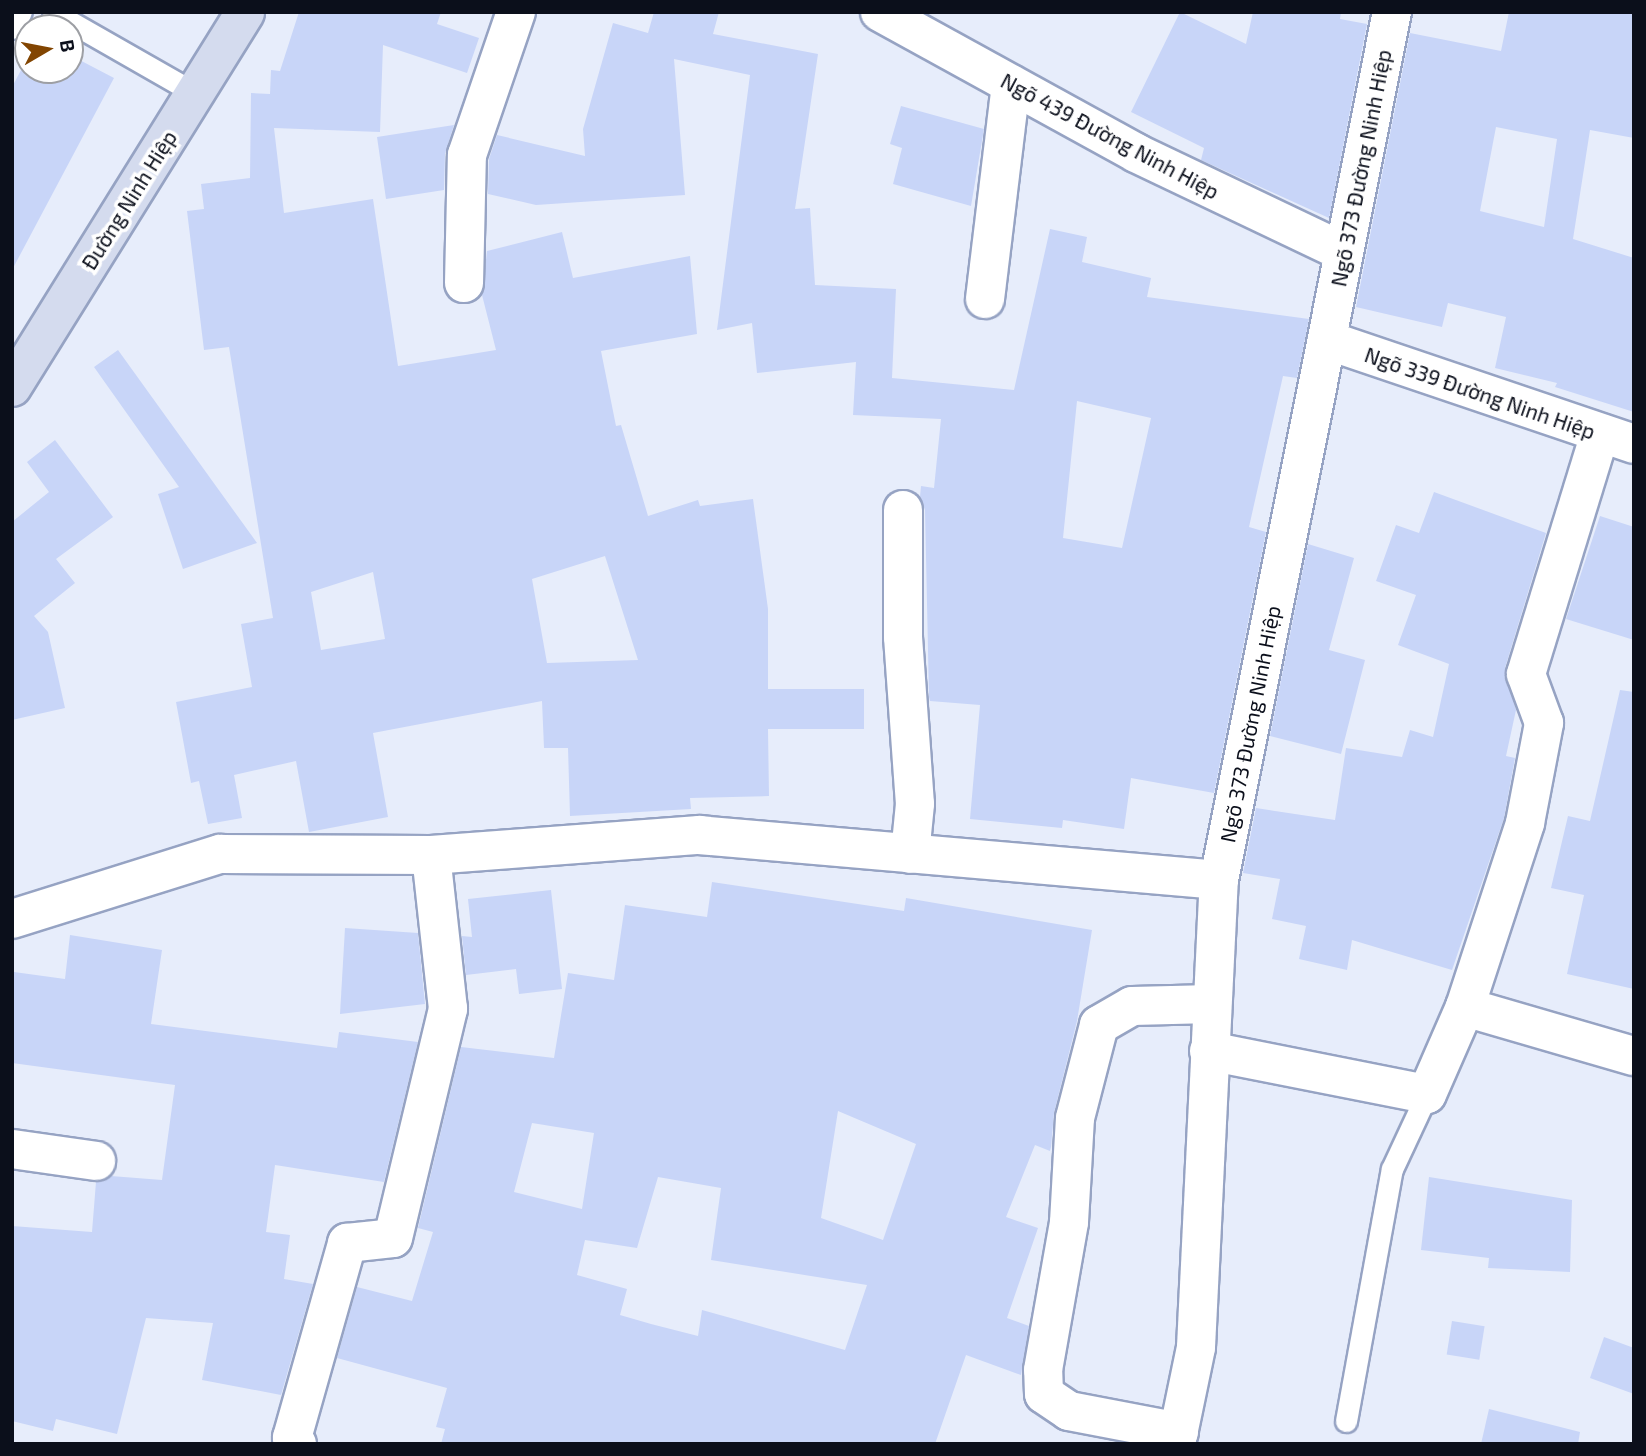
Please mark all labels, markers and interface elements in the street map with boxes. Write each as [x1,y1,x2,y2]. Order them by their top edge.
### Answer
north arrow [14,14,84,84]
text: B [56,38,81,54]
street label: Ngõ 373 Đường Ninh Hiệp [1326,47,1396,289]
street label: Ngõ 439 Đường Ninh Hiệp [997,68,1223,204]
street label: Đường Ninh Hiệp [76,126,182,274]
street label: Ngõ 339 Đường Ninh Hiệp [1361,342,1599,444]
street label: Ngõ 373 Đường Ninh Hiệp [1215,603,1285,845]

